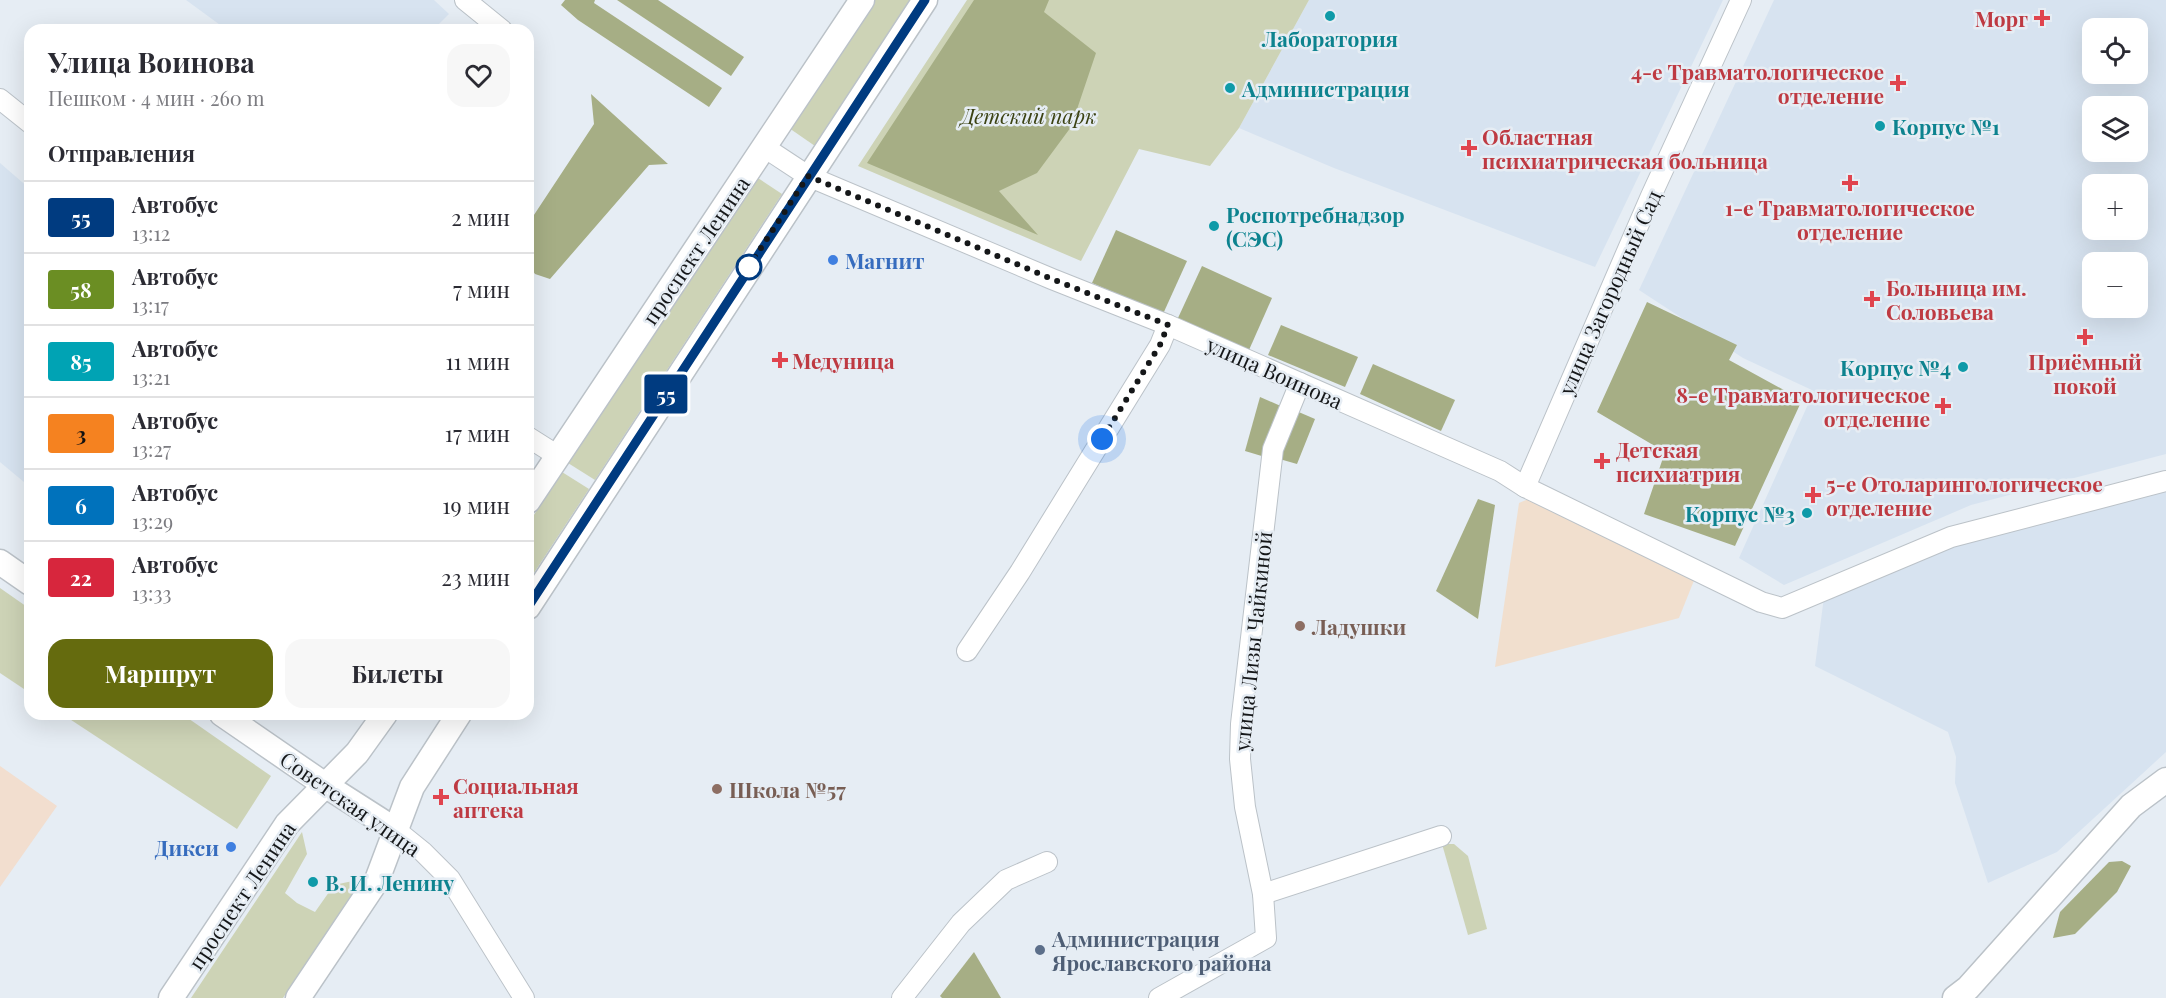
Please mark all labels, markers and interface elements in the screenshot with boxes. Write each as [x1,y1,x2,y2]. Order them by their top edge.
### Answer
place label: Морг [1975,4,2028,32]
marker: Лаборатория [1323,9,1337,23]
marker: Морг [2033,9,2051,27]
map controls [2082,18,2148,318]
button: locate [2082,18,2148,84]
place label: Лаборатория [1261,24,1398,52]
text: Улица Воинова [48,43,255,80]
button: heart [447,44,510,107]
place label: 4-е Травматологическое отделение [1631,57,1884,109]
place label: Администрация [1241,74,1410,102]
marker: 4-е Травматологическое отделение [1889,74,1907,92]
marker: Администрация [1223,81,1237,95]
text: Пешком · 4 мин · 260 m [48,84,265,111]
button: layers [2082,96,2148,162]
park label: Детский парк [957,101,1097,129]
place label: Корпус №1 [1892,112,2000,140]
marker: Корпус №1 [1873,119,1887,133]
place label: Областная психиатрическая больница [1482,122,1768,174]
text: Отправления [48,138,195,168]
marker: Областная психиатрическая больница [1460,139,1478,157]
street label: проспект Ленина [635,170,755,330]
marker: 1-е Травматологическое отделение [1841,174,1859,192]
button: + [2082,174,2148,240]
street label: улица Загородный Сад [1551,185,1667,400]
text: Автобус [132,189,218,219]
place label: 1-е Травматологическое отделение [1725,193,1975,245]
place label: Роспотребнадзор (СЭС) [1226,200,1405,252]
text: 2 мин [451,202,510,232]
text: 55 [71,203,91,231]
text: 13:12 [132,219,170,246]
marker: Роспотребнадзор (СЭС) [1207,219,1221,233]
place label: Магнит [845,246,924,274]
button: − [2082,252,2148,318]
marker: Магнит [826,253,840,267]
unlabelled marker [736,254,762,280]
text: Автобус [132,261,218,291]
place label: Больница им. Соловьева [1886,273,2027,325]
text: 7 мин [453,274,510,304]
text: 58 [70,275,92,303]
marker: Больница им. Соловьева [1863,290,1881,308]
text: 13:17 [132,291,169,318]
marker: Приёмный покой [2076,328,2094,346]
street label: улица Воинова [1202,329,1348,415]
text: Автобус [132,333,218,363]
text: 11 мин [445,346,510,376]
place label: Медуница [792,346,895,374]
text: 85 [70,347,92,375]
place label: Приёмный покой [2028,347,2142,399]
marker: Медуница [773,353,787,367]
place label: Корпус №4 [1840,353,1951,381]
marker: Корпус №4 [1956,360,1970,374]
text: 13:21 [132,363,170,390]
line badge: 55 [639,374,693,414]
text: 55 [656,380,676,408]
place label: 8-е Травматологическое отделение [1676,380,1930,432]
marker: 8-е Травматологическое отделение [1934,397,1952,415]
text: Автобус [132,405,218,435]
text: 17 мин [445,418,510,448]
text: 3 [76,419,86,447]
your location [1087,424,1117,454]
text: 13:27 [132,435,171,462]
place label: Детская психиатрия [1616,435,1740,487]
marker: Детская психиатрия [1593,452,1611,470]
place label: 5-е Отоларингологическое отделение [1826,469,2103,521]
text: Автобус [132,477,218,507]
marker: 5-е Отоларингологическое отделение [1804,486,1822,504]
text: 19 мин [442,490,510,520]
text: 6 [75,491,87,519]
place label: Корпус №3 [1685,499,1795,527]
marker: Корпус №3 [1800,506,1814,520]
text: 13:29 [132,507,173,534]
street label: улица Лизы Чайкиной [1226,530,1277,753]
text: Автобус [132,549,218,579]
text: 23 мин [441,562,510,592]
text: 22 [70,563,92,591]
text: 13:33 [132,579,171,606]
place label: Ладушки [1311,612,1407,640]
marker: Ладушки [1293,619,1307,633]
button: Маршрут [48,639,273,708]
button: Билеты [285,639,510,708]
street label: Советская улица [275,744,427,862]
place label: Социальная аптека [453,771,579,823]
place label: Школа №57 [729,775,846,803]
marker: Школа №57 [710,782,724,796]
marker: Социальная аптека [434,790,448,804]
street label: проспект Ленина [181,815,301,975]
place label: Дикси [155,833,219,861]
marker: Дикси [224,840,238,854]
place label: В. И. Ленину [325,868,454,896]
marker: В. И. Ленину [306,875,320,889]
place label: Администрация Ярославского района [1051,924,1272,976]
marker: Администрация Ярославского района [1033,943,1047,957]

